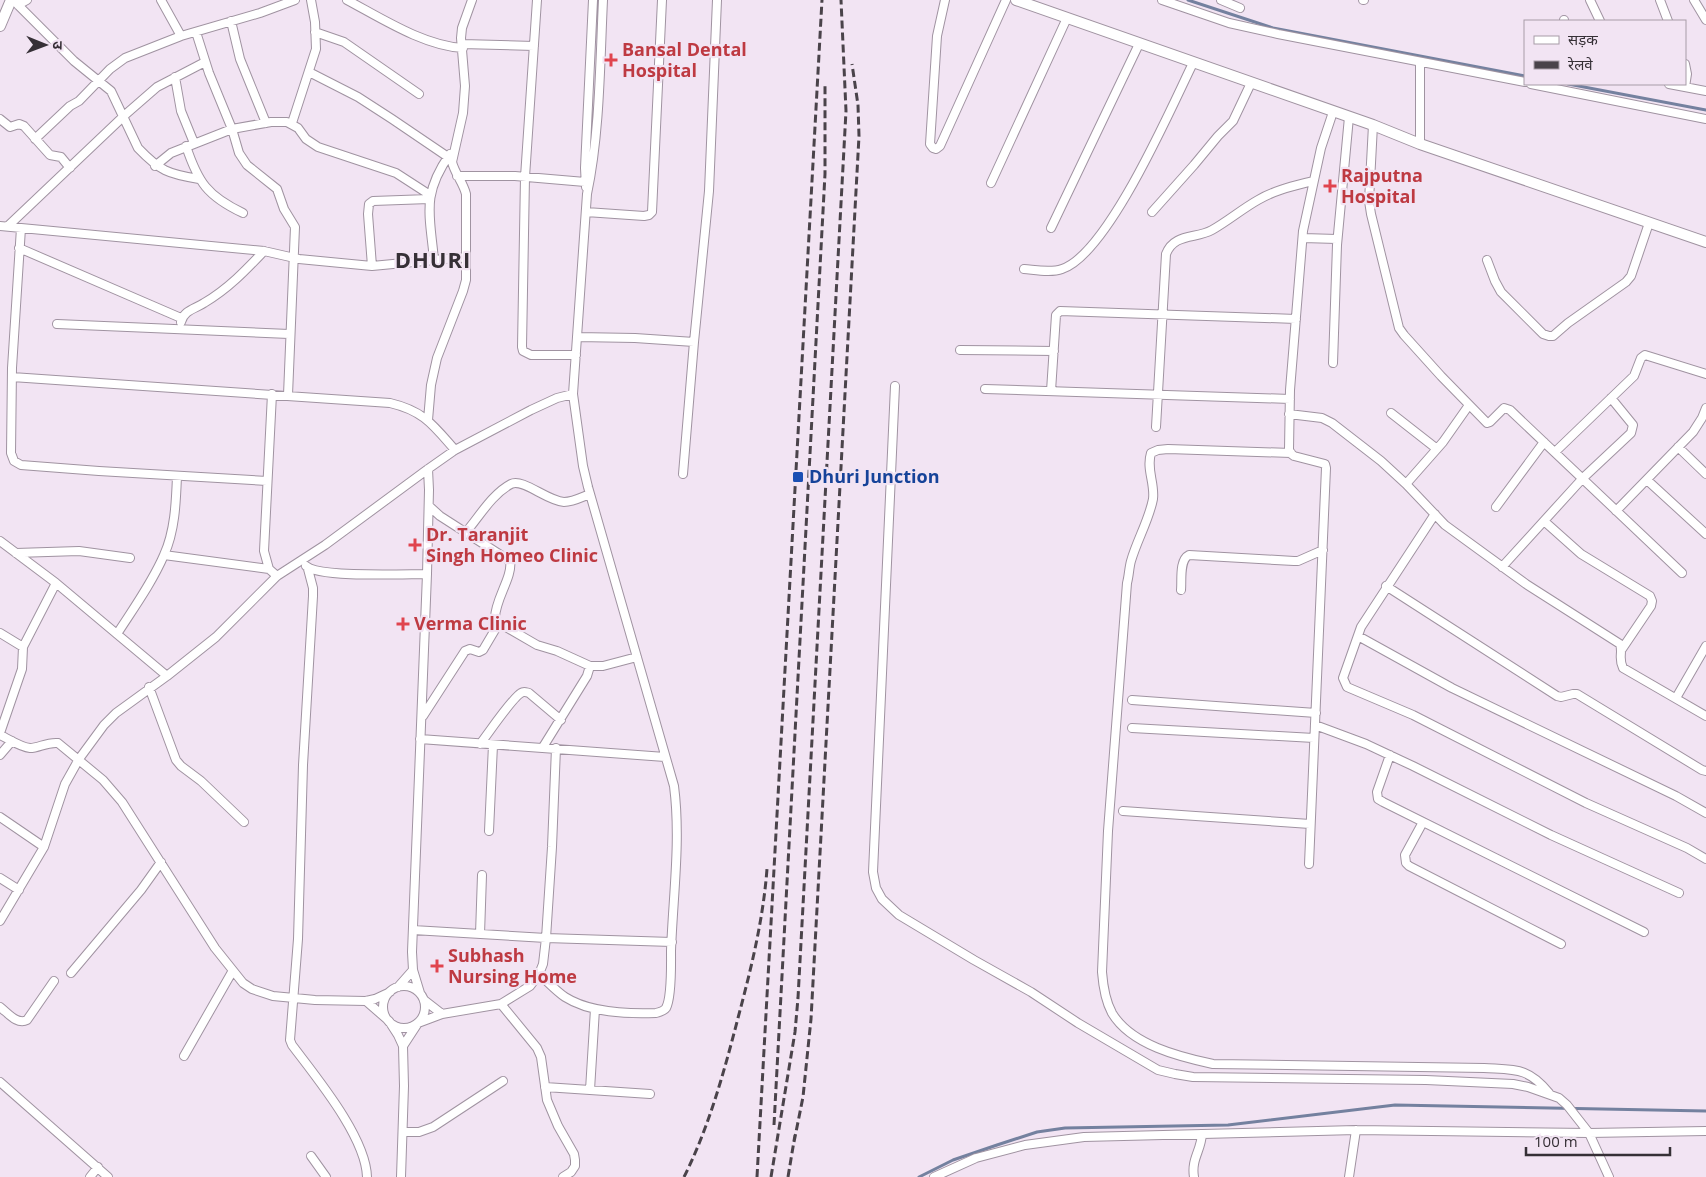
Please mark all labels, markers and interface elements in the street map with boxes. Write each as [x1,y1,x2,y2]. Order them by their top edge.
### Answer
north arrow [20,20,70,70]
legend [1524,20,1686,85]
text: सड़क [1568,29,1598,49]
place label: Bansal Dental Hospital [622,37,747,82]
text: उ [49,41,68,50]
marker: Bansal Dental Hospital [604,53,618,67]
text: रेलवे [1567,54,1593,74]
place label: Rajputna Hospital [1341,163,1423,208]
marker: Rajputna Hospital [1323,179,1337,193]
district label: DHURI [395,244,471,274]
place label: Dhuri Junction [809,464,939,488]
marker: Dhuri Junction [791,470,805,484]
place label: Dr. Taranjit Singh Homeo Clinic [426,522,598,567]
marker: Dr. Taranjit Singh Homeo Clinic [408,538,422,552]
place label: Verma Clinic [414,611,527,635]
marker: Verma Clinic [396,617,410,631]
place label: Subhash Nursing Home [448,943,577,988]
marker: Subhash Nursing Home [430,959,444,973]
scale bar [1526,1124,1670,1156]
text: 100 m [1534,1131,1578,1151]

